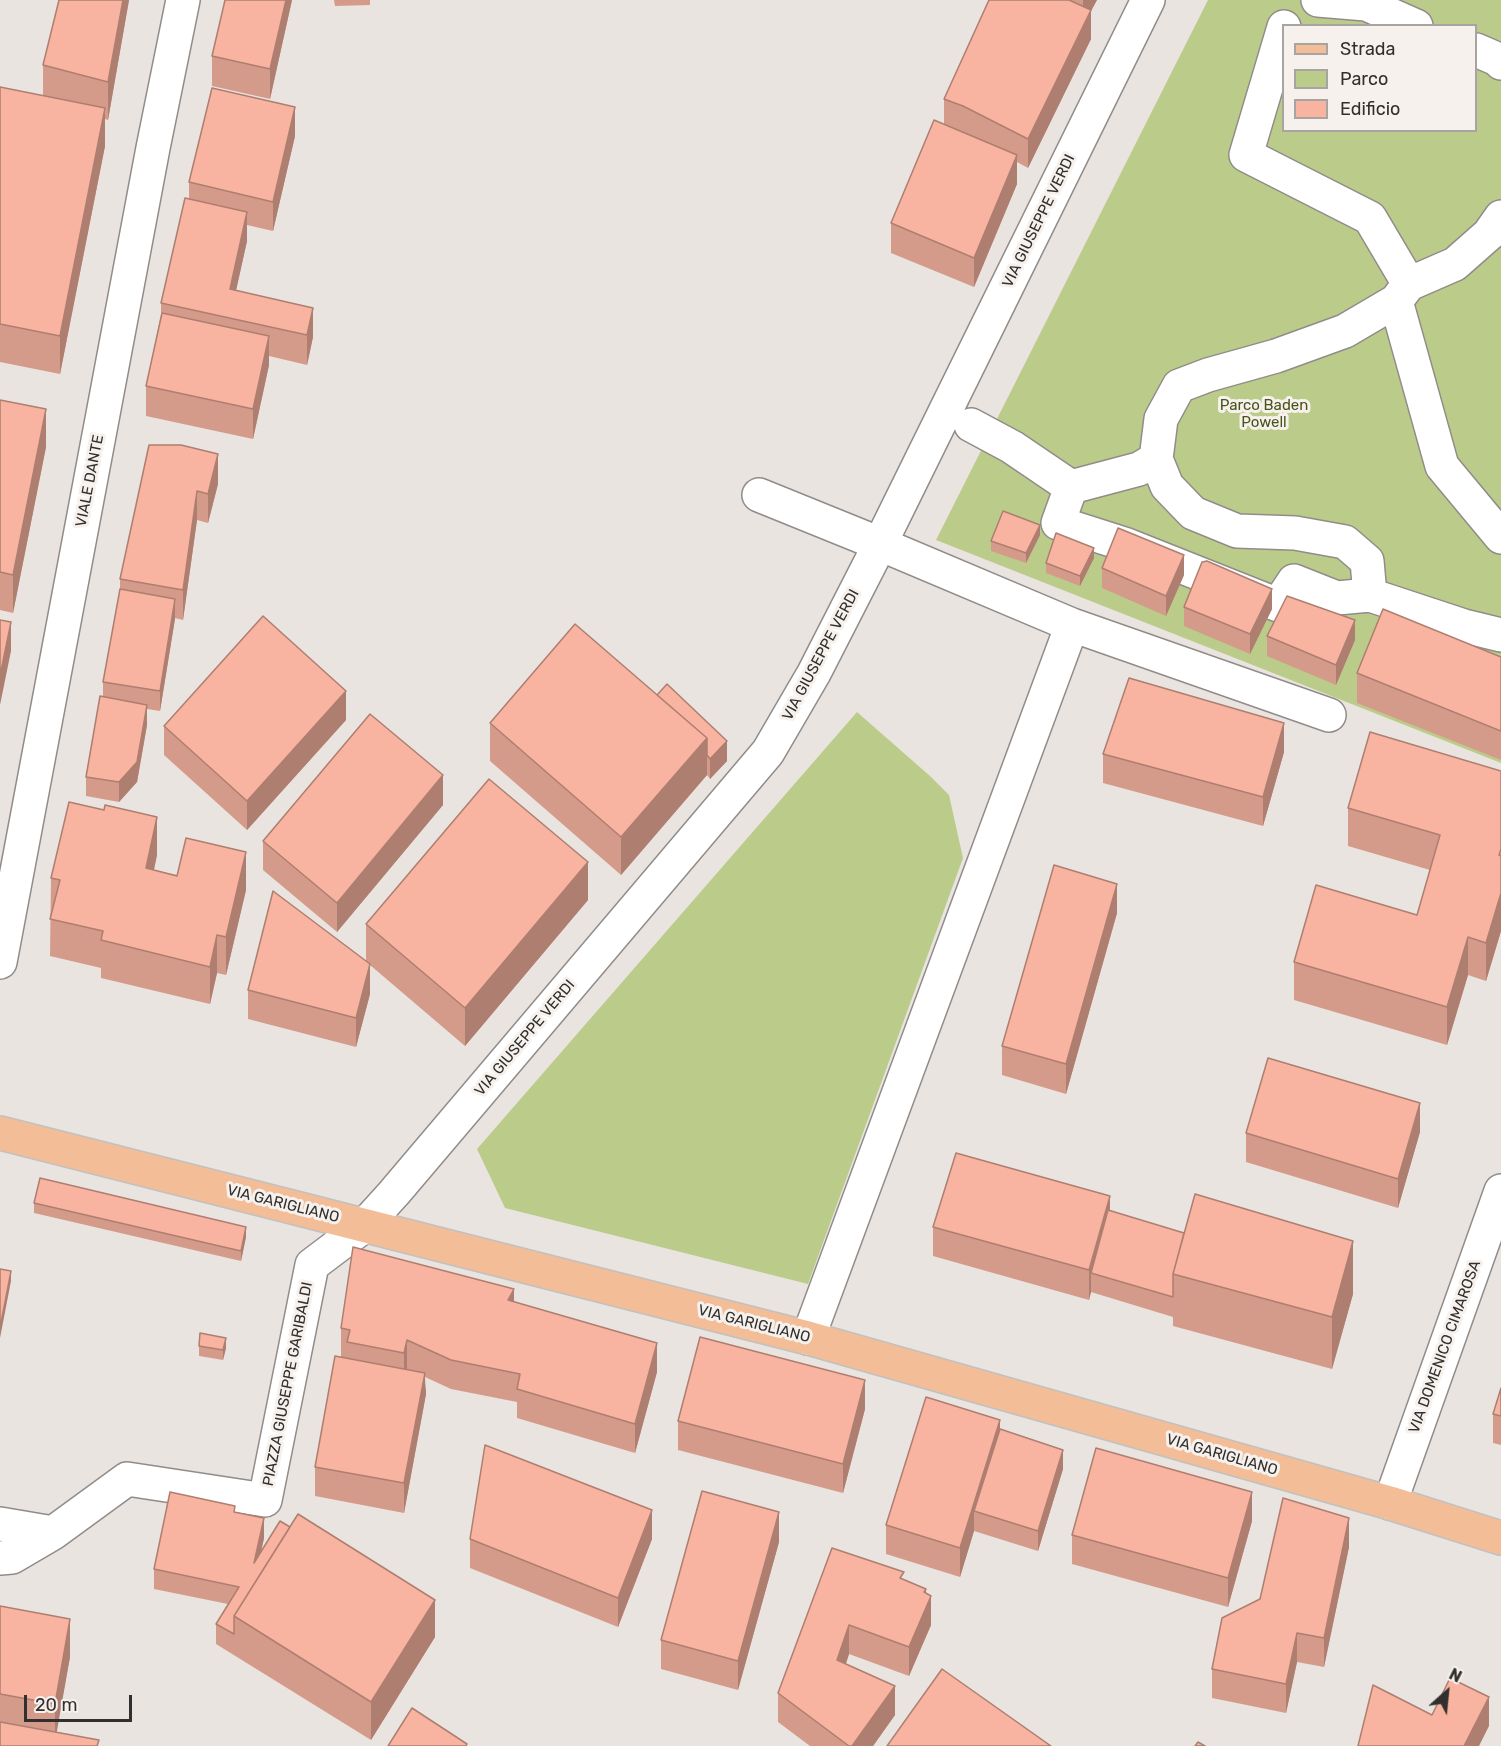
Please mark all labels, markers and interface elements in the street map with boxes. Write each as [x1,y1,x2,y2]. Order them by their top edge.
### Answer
legend [1282,24,1477,132]
text: Strada [1340,38,1396,60]
text: Parco [1340,68,1388,90]
text: Edificio [1340,98,1400,120]
street label: VIA GIUSEPPE VERDI [999,151,1079,291]
park label: Parco Baden Powell [1220,397,1308,432]
street label: VIALE DANTE [72,433,108,529]
street label: VIA GIUSEPPE VERDI [779,586,863,724]
street label: VIA GIUSEPPE VERDI [471,976,579,1100]
street label: VIA GARIGLIANO [225,1181,341,1227]
street label: VIA DOMENICO CIMAROSA [1405,1258,1485,1436]
street label: PIAZZA GIUSEPPE GARIBALDI [259,1280,317,1488]
street label: VIA GARIGLIANO [696,1301,812,1347]
street label: VIA GARIGLIANO [1164,1430,1280,1480]
north arrow [1417,1662,1477,1722]
text: N [1446,1664,1465,1687]
scale bar [27,1683,135,1721]
text: 20 m [35,1694,77,1716]

